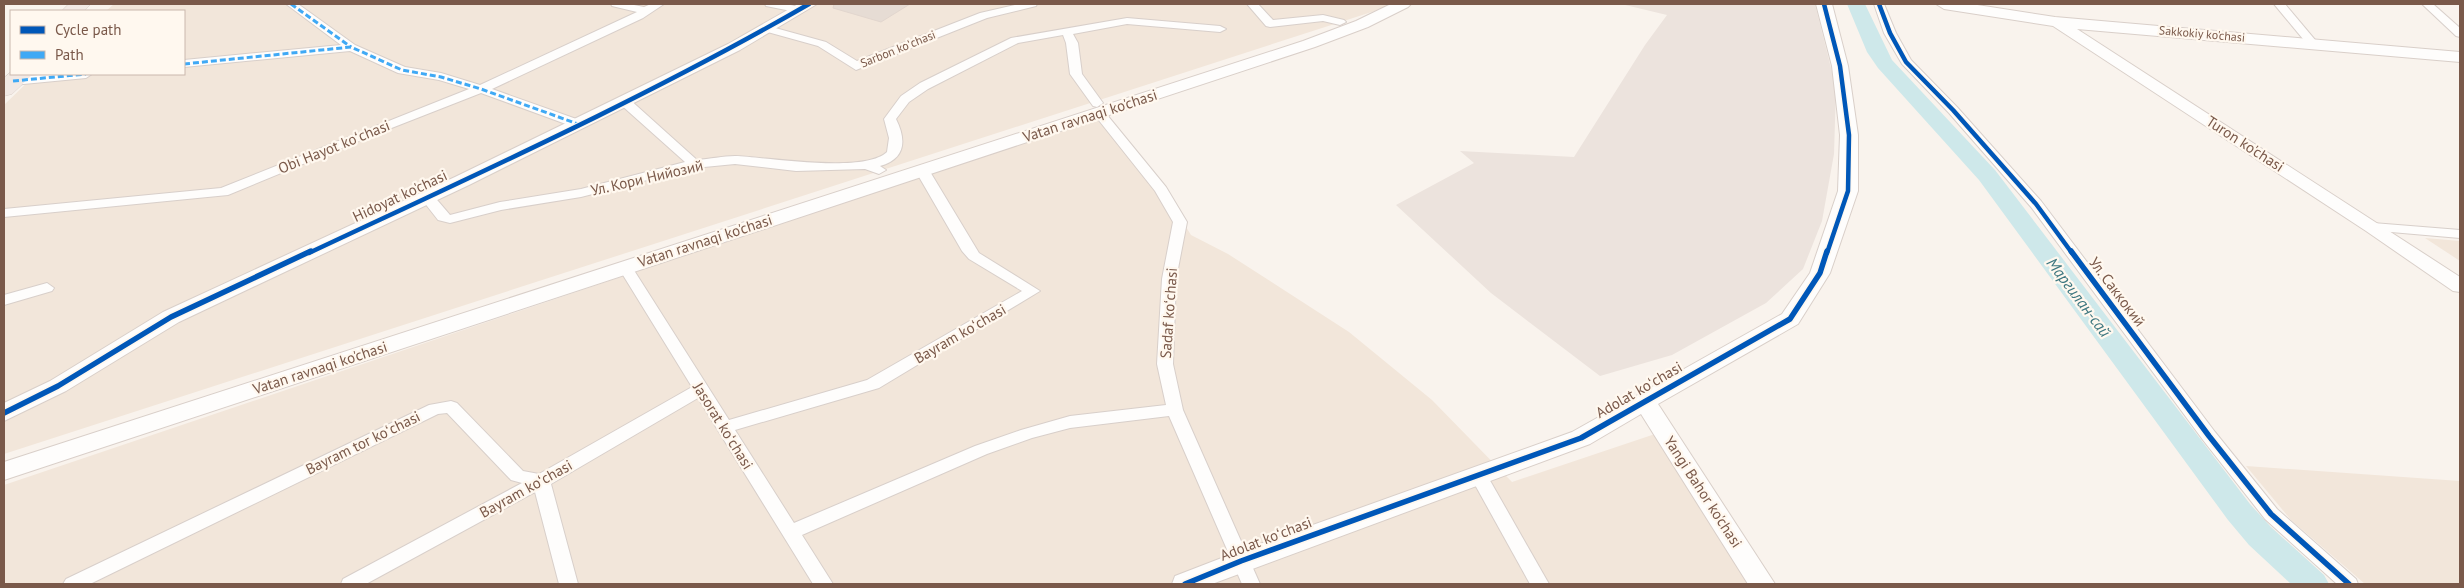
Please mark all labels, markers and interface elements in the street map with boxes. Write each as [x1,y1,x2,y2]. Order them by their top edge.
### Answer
legend [10,10,185,75]
text: Cycle path [55,20,121,39]
street label: Sakkokiy ko'chasi [2158,22,2246,45]
street label: Sarbon koʻchasi [858,27,938,70]
text: Path [55,45,84,64]
street label: Vatan ravnaqi ko'chasi [1019,85,1159,147]
street label: Turon ko'chasi [2203,111,2288,176]
street label: Obi Hayot koʻchasi [275,115,393,178]
street label: Ул. Кори Нийозий [589,155,705,200]
street label: Hidoyat ko'chasi [349,165,450,226]
street label: Vatan ravnaqi ko'chasi [634,210,774,272]
water label: Маргилан-сай [2043,253,2115,341]
street label: Ул. Саккокий [2085,253,2150,330]
street label: Sadaf koʻchasi [1156,267,1181,359]
street label: Bayram koʻchasi [910,300,1009,368]
street label: Vatan ravnaqi ko'chasi [249,337,389,399]
street label: Adolat koʻchasi [1592,357,1685,422]
street label: Jasorat koʻchasi [689,378,758,473]
street label: Bayram tor koʻchasi [302,407,423,479]
street label: Yangi Bahor ko'chasi [1660,432,1747,551]
street label: Bayram koʻchasi [476,455,575,522]
street label: Adolat koʻchasi [1217,512,1314,565]

